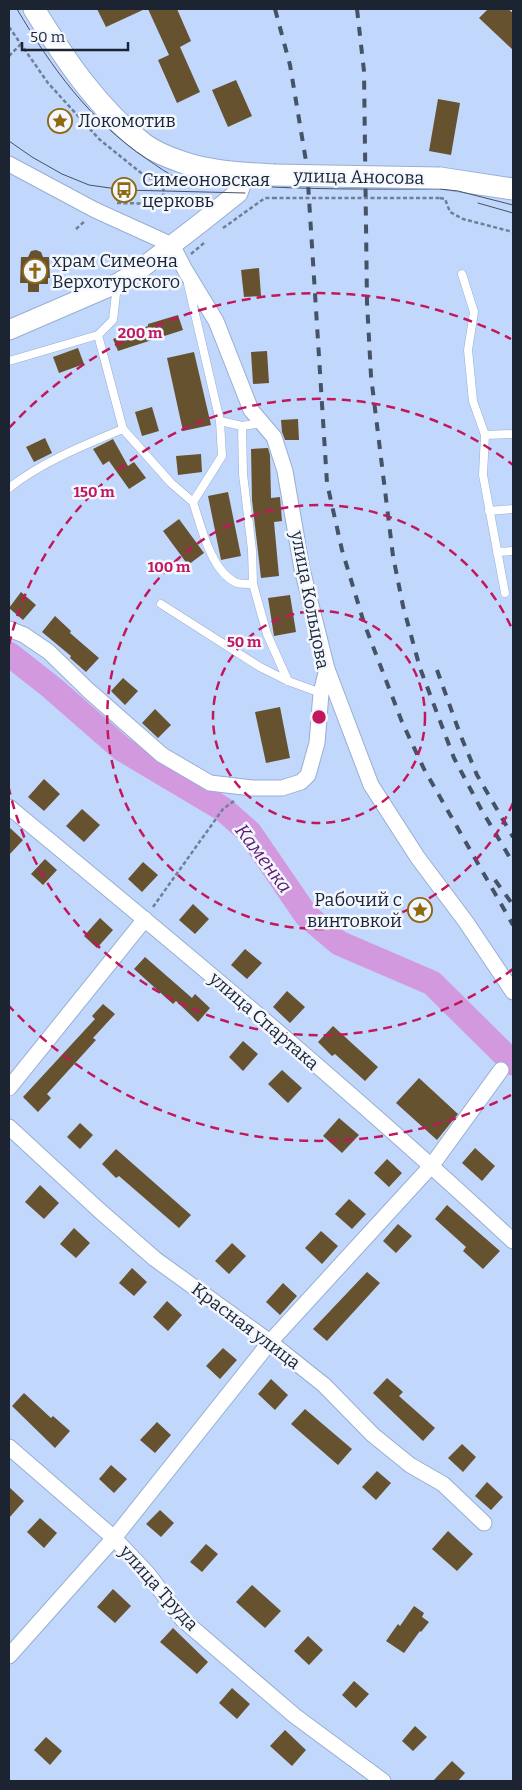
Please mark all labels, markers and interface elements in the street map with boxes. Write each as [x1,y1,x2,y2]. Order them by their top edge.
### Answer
scale bar [22,20,129,52]
text: 50 m [30,28,66,46]
place icon: Локомотив [47,108,73,134]
place label: Локомотив [78,110,176,132]
street label: улица Аносова [293,165,425,189]
place label: Симеоновская церковь [142,169,270,212]
bus stop icon: Симеоновская церковь [111,177,137,203]
place label: храм Симеона Верхотурского [52,250,180,293]
church icon: храм Симеона Верхотурского [22,258,48,284]
text: 200 m [118,324,163,342]
text: 150 m [73,483,115,501]
street label: улица Кольцова [286,528,334,671]
text: 100 m [148,558,191,576]
text: 50 m [227,633,262,651]
centre of rings [310,708,328,726]
water label: Каменка [230,819,297,897]
place label: Рабочий с винтовкой [307,889,402,932]
place icon: Рабочий с винтовкой [407,897,433,923]
street label: улица Спартака [204,967,323,1075]
street label: Красная улица [187,1278,305,1374]
street label: улица Труда [114,1540,203,1635]

